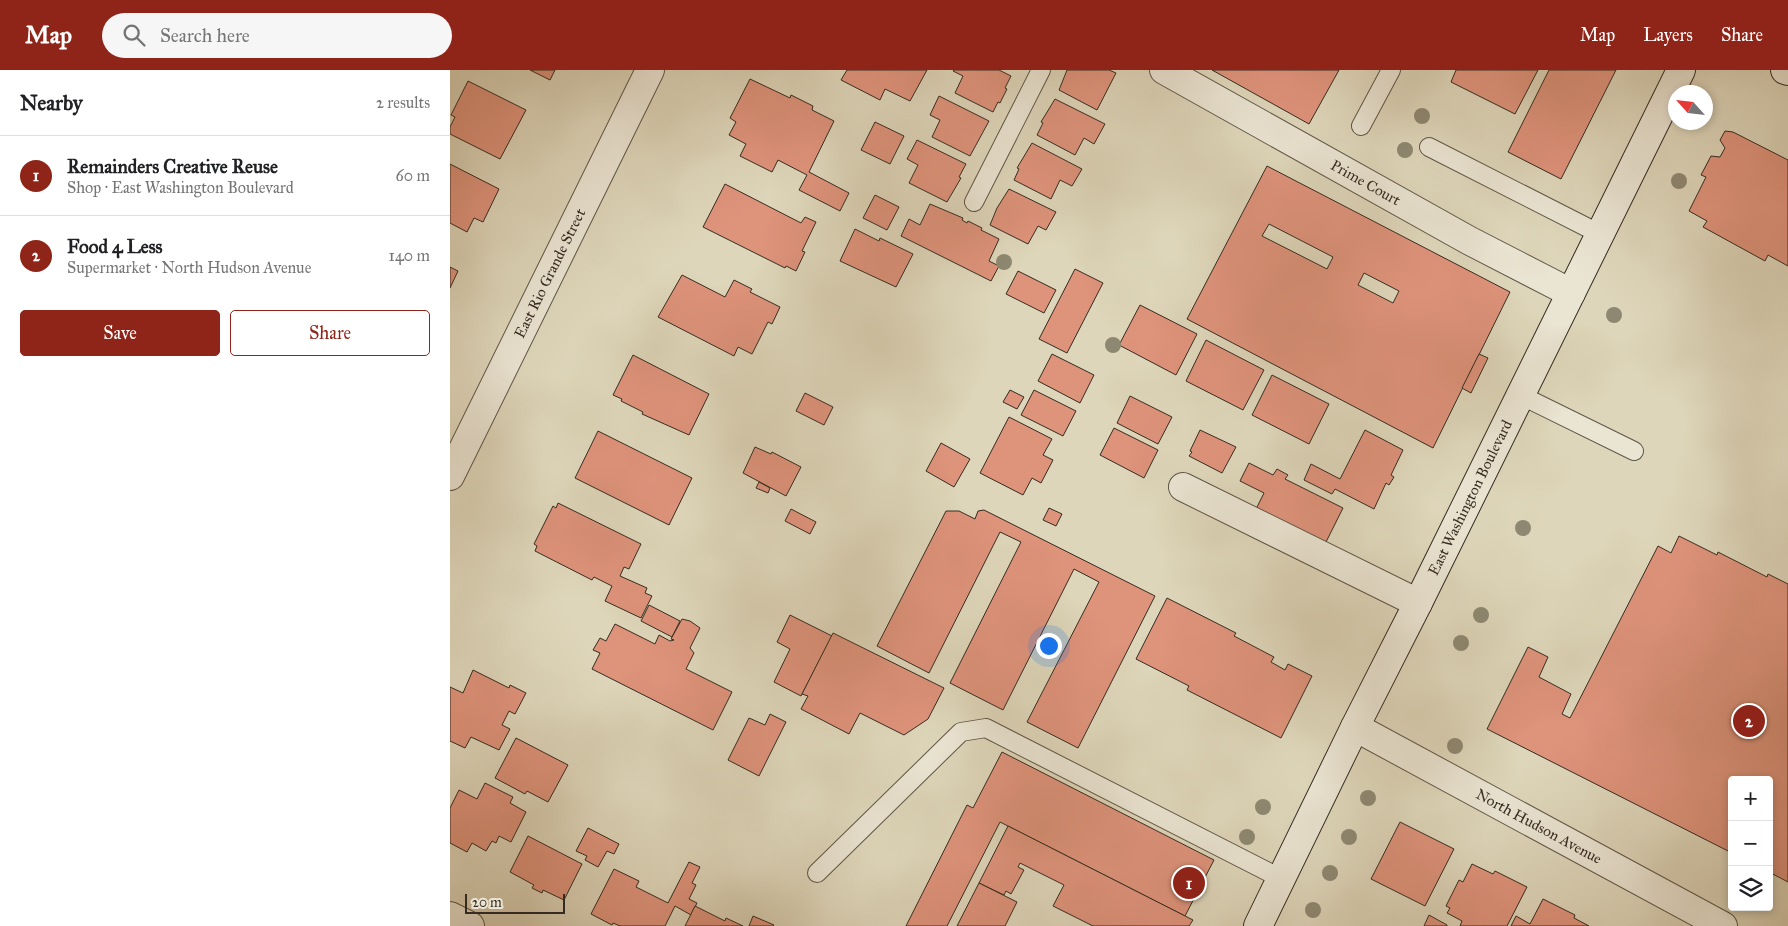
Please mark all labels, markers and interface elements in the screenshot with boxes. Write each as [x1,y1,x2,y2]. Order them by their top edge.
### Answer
search box [102,13,452,58]
text: Map [25,20,72,50]
icon: search [120,21,148,49]
text: Search here [160,24,250,47]
text: Map [1580,24,1615,46]
text: Layers [1643,24,1693,46]
text: Share [1721,24,1763,46]
north arrow [1668,85,1713,130]
text: Nearby [20,90,83,116]
text: 2 results [376,93,430,112]
text: Remainders Creative Reuse [67,155,278,178]
street label: Prime Court [1328,156,1404,210]
text: 1 [33,166,39,185]
text: 60 m [396,166,430,185]
text: Shop · East Washington Boulevard [67,178,294,197]
street label: East Rio Grande Street [510,205,590,341]
text: Food 4 Less [67,235,163,258]
text: 2 [32,246,40,265]
text: 140 m [389,246,430,265]
text: Supermarket · North Hudson Avenue [67,258,311,277]
button: Save [20,310,220,356]
button: Share [230,310,430,356]
street label: East Washington Boulevard [1424,417,1516,578]
your location [1036,633,1062,659]
pin: 2 [1733,702,1765,740]
map controls [1728,776,1773,911]
button: + [1728,776,1773,821]
street label: North Hudson Avenue [1473,785,1605,868]
button: − [1728,821,1773,866]
pin: 1 [1173,864,1205,902]
button: layers [1728,866,1773,911]
scale bar [465,891,565,914]
text: 20 m [472,894,502,911]

